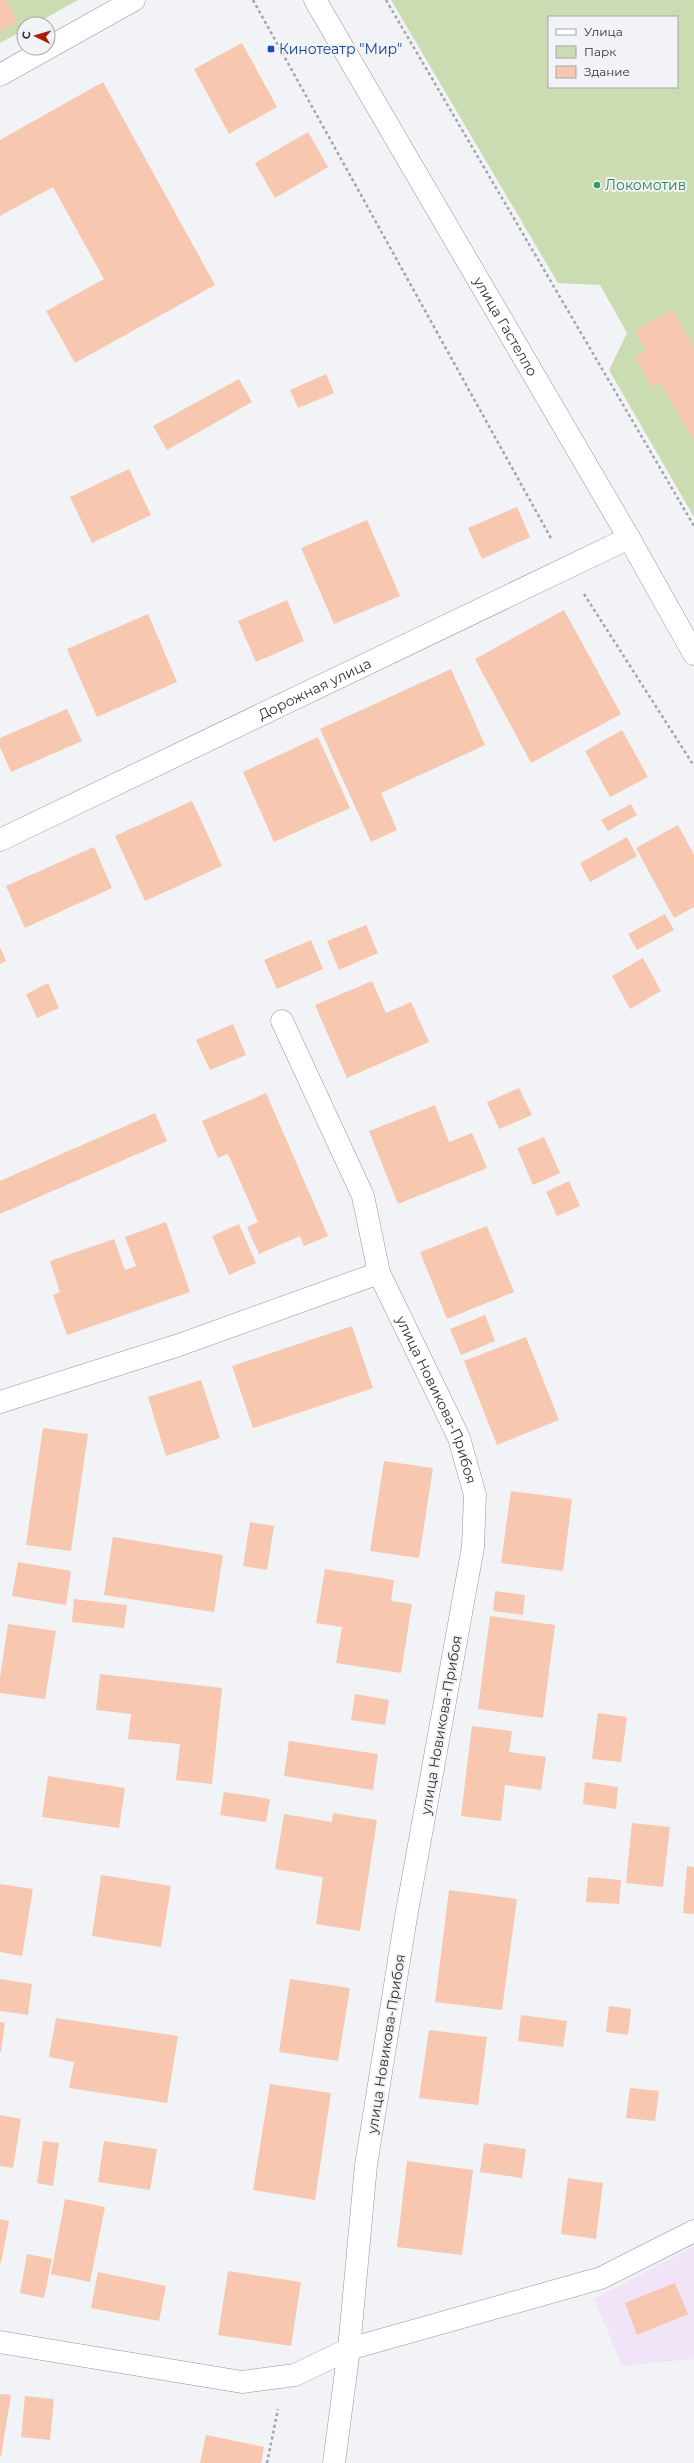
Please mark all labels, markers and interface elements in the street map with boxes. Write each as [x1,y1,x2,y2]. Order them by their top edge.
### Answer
north arrow [16,16,56,56]
legend [548,16,678,88]
text: Улица [584,24,623,39]
text: С [19,31,33,40]
place label: Кинотеатр "Мир" [279,40,402,58]
marker: Кинотеатр "Мир" [266,44,276,54]
text: Парк [584,44,616,59]
text: Здание [584,64,630,79]
place label: Локомотив [605,176,686,194]
marker: Локомотив [592,180,602,190]
street label: улица Гастелло [469,273,542,380]
street label: Дорожная улица [255,654,374,724]
street label: улица Новикова-Прибоя [392,1312,480,1486]
street label: улица Новикова-Прибоя [416,1634,466,1817]
street label: улица Новикова-Прибоя [363,1953,409,2136]

